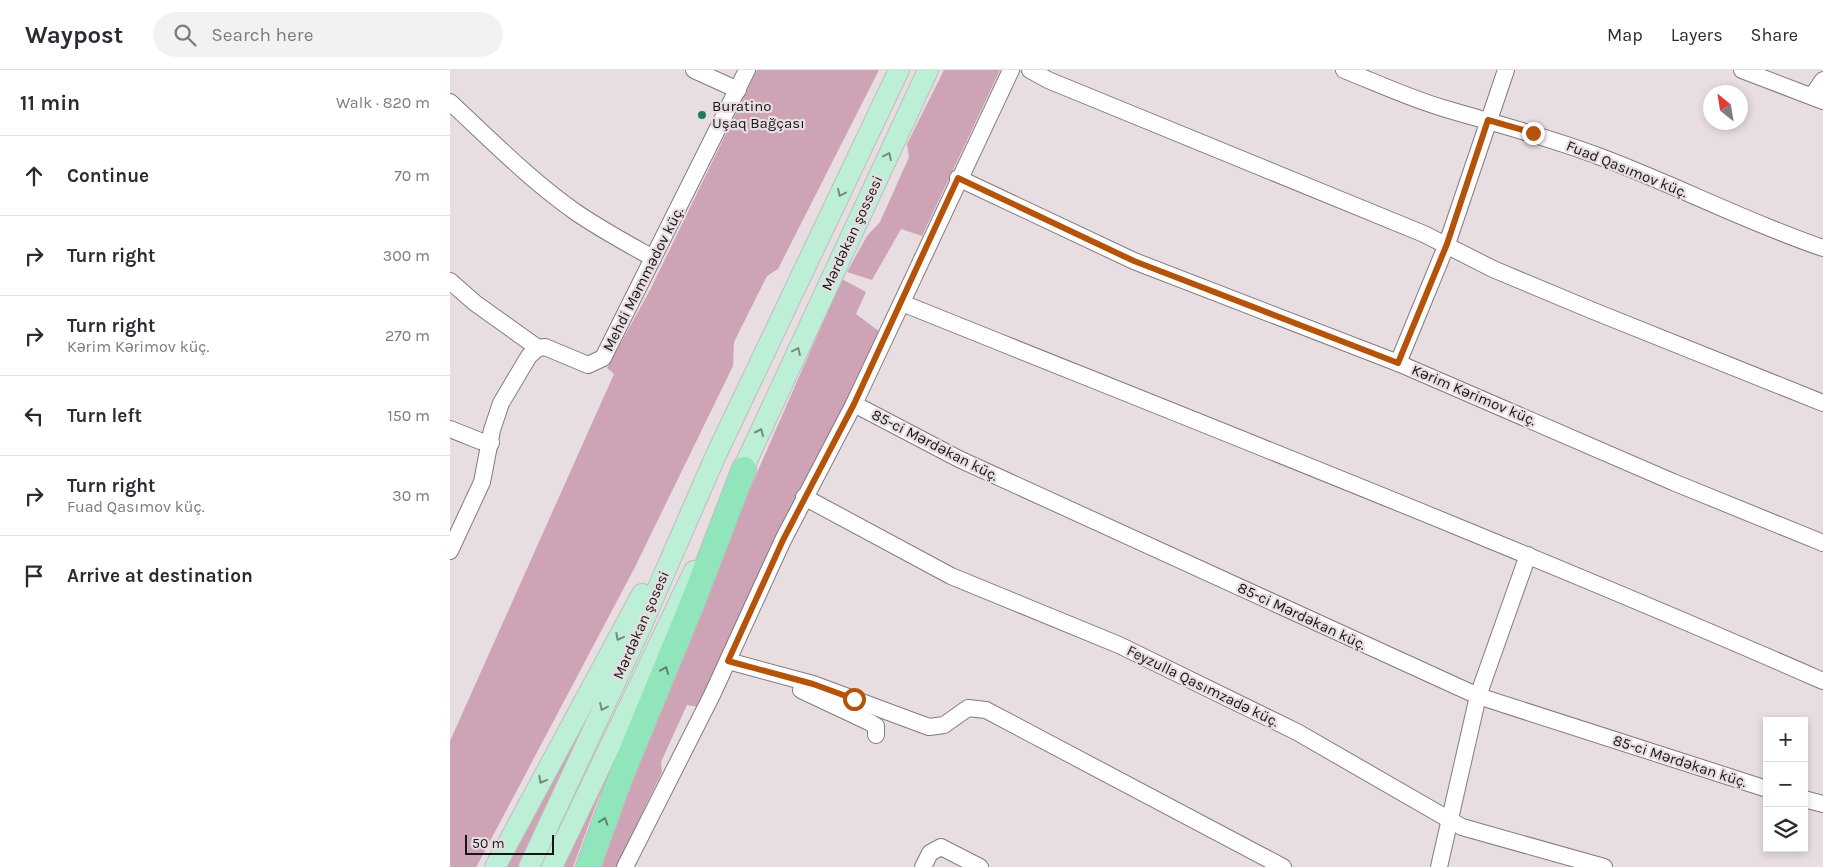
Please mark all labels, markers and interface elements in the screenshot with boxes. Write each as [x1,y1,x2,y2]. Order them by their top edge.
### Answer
search box [153,12,503,57]
text: Waypost [25,21,123,49]
icon: search [171,21,199,49]
text: Search here [211,24,313,46]
text: Map [1607,24,1643,46]
text: Layers [1671,24,1723,46]
text: Share [1751,24,1798,46]
north arrow [1703,85,1748,130]
text: 11 min [20,91,80,115]
text: Walk · 820 m [336,93,430,112]
place label: Buratino Uşaq Bağçası [712,97,805,132]
marker: Buratino Uşaq Bağçası [696,109,708,121]
route end [1522,122,1545,145]
street label: Fuad Qasımov küç. [1564,136,1690,202]
one-way arrow [882,152,892,161]
icon: ahead [20,162,48,190]
text: Continue [67,165,149,187]
text: 70 m [394,166,430,185]
street label: Mərdəkan şossesi [817,173,887,293]
one-way arrow [836,188,847,197]
street label: Mehdi Məmmədov küç. [599,203,687,354]
icon: right [20,242,48,270]
text: Turn right [67,245,156,267]
text: 300 m [383,246,430,265]
text: Turn right [67,315,156,337]
icon: right [20,322,48,350]
text: 270 m [385,326,430,345]
text: Kərim Kərimov küç. [67,337,209,356]
one-way arrow [791,347,801,356]
street label: Kərim Kərimov küç. [1409,361,1539,430]
icon: left [20,402,48,430]
text: Turn left [67,405,142,427]
street label: 85-ci Mərdəkan küç. [869,405,1002,485]
text: 150 m [387,406,430,425]
one-way arrow [753,428,764,437]
text: Turn right [67,475,156,497]
icon: right [20,482,48,510]
text: 30 m [392,486,430,505]
text: Fuad Qasımov küç. [67,497,205,516]
icon: arrive [20,562,48,590]
text: Arrive at destination [67,565,253,587]
street label: Mərdəkan şosesi [609,568,673,682]
street label: 85-ci Mərdəkan küç. [1235,578,1369,654]
one-way arrow [615,632,625,641]
street label: Feyzulla Qasımzadə küç. [1124,641,1282,731]
one-way arrow [658,666,669,675]
route start [843,688,866,711]
one-way arrow [599,702,610,711]
map controls [1763,717,1808,852]
button: + [1763,717,1808,762]
street label: 85-ci Mərdəkan küç. [1611,731,1749,791]
button: − [1763,762,1808,807]
one-way arrow [538,775,548,784]
button: layers [1763,807,1808,852]
one-way arrow [598,817,608,826]
scale bar [465,832,554,855]
text: 50 m [472,835,505,852]

